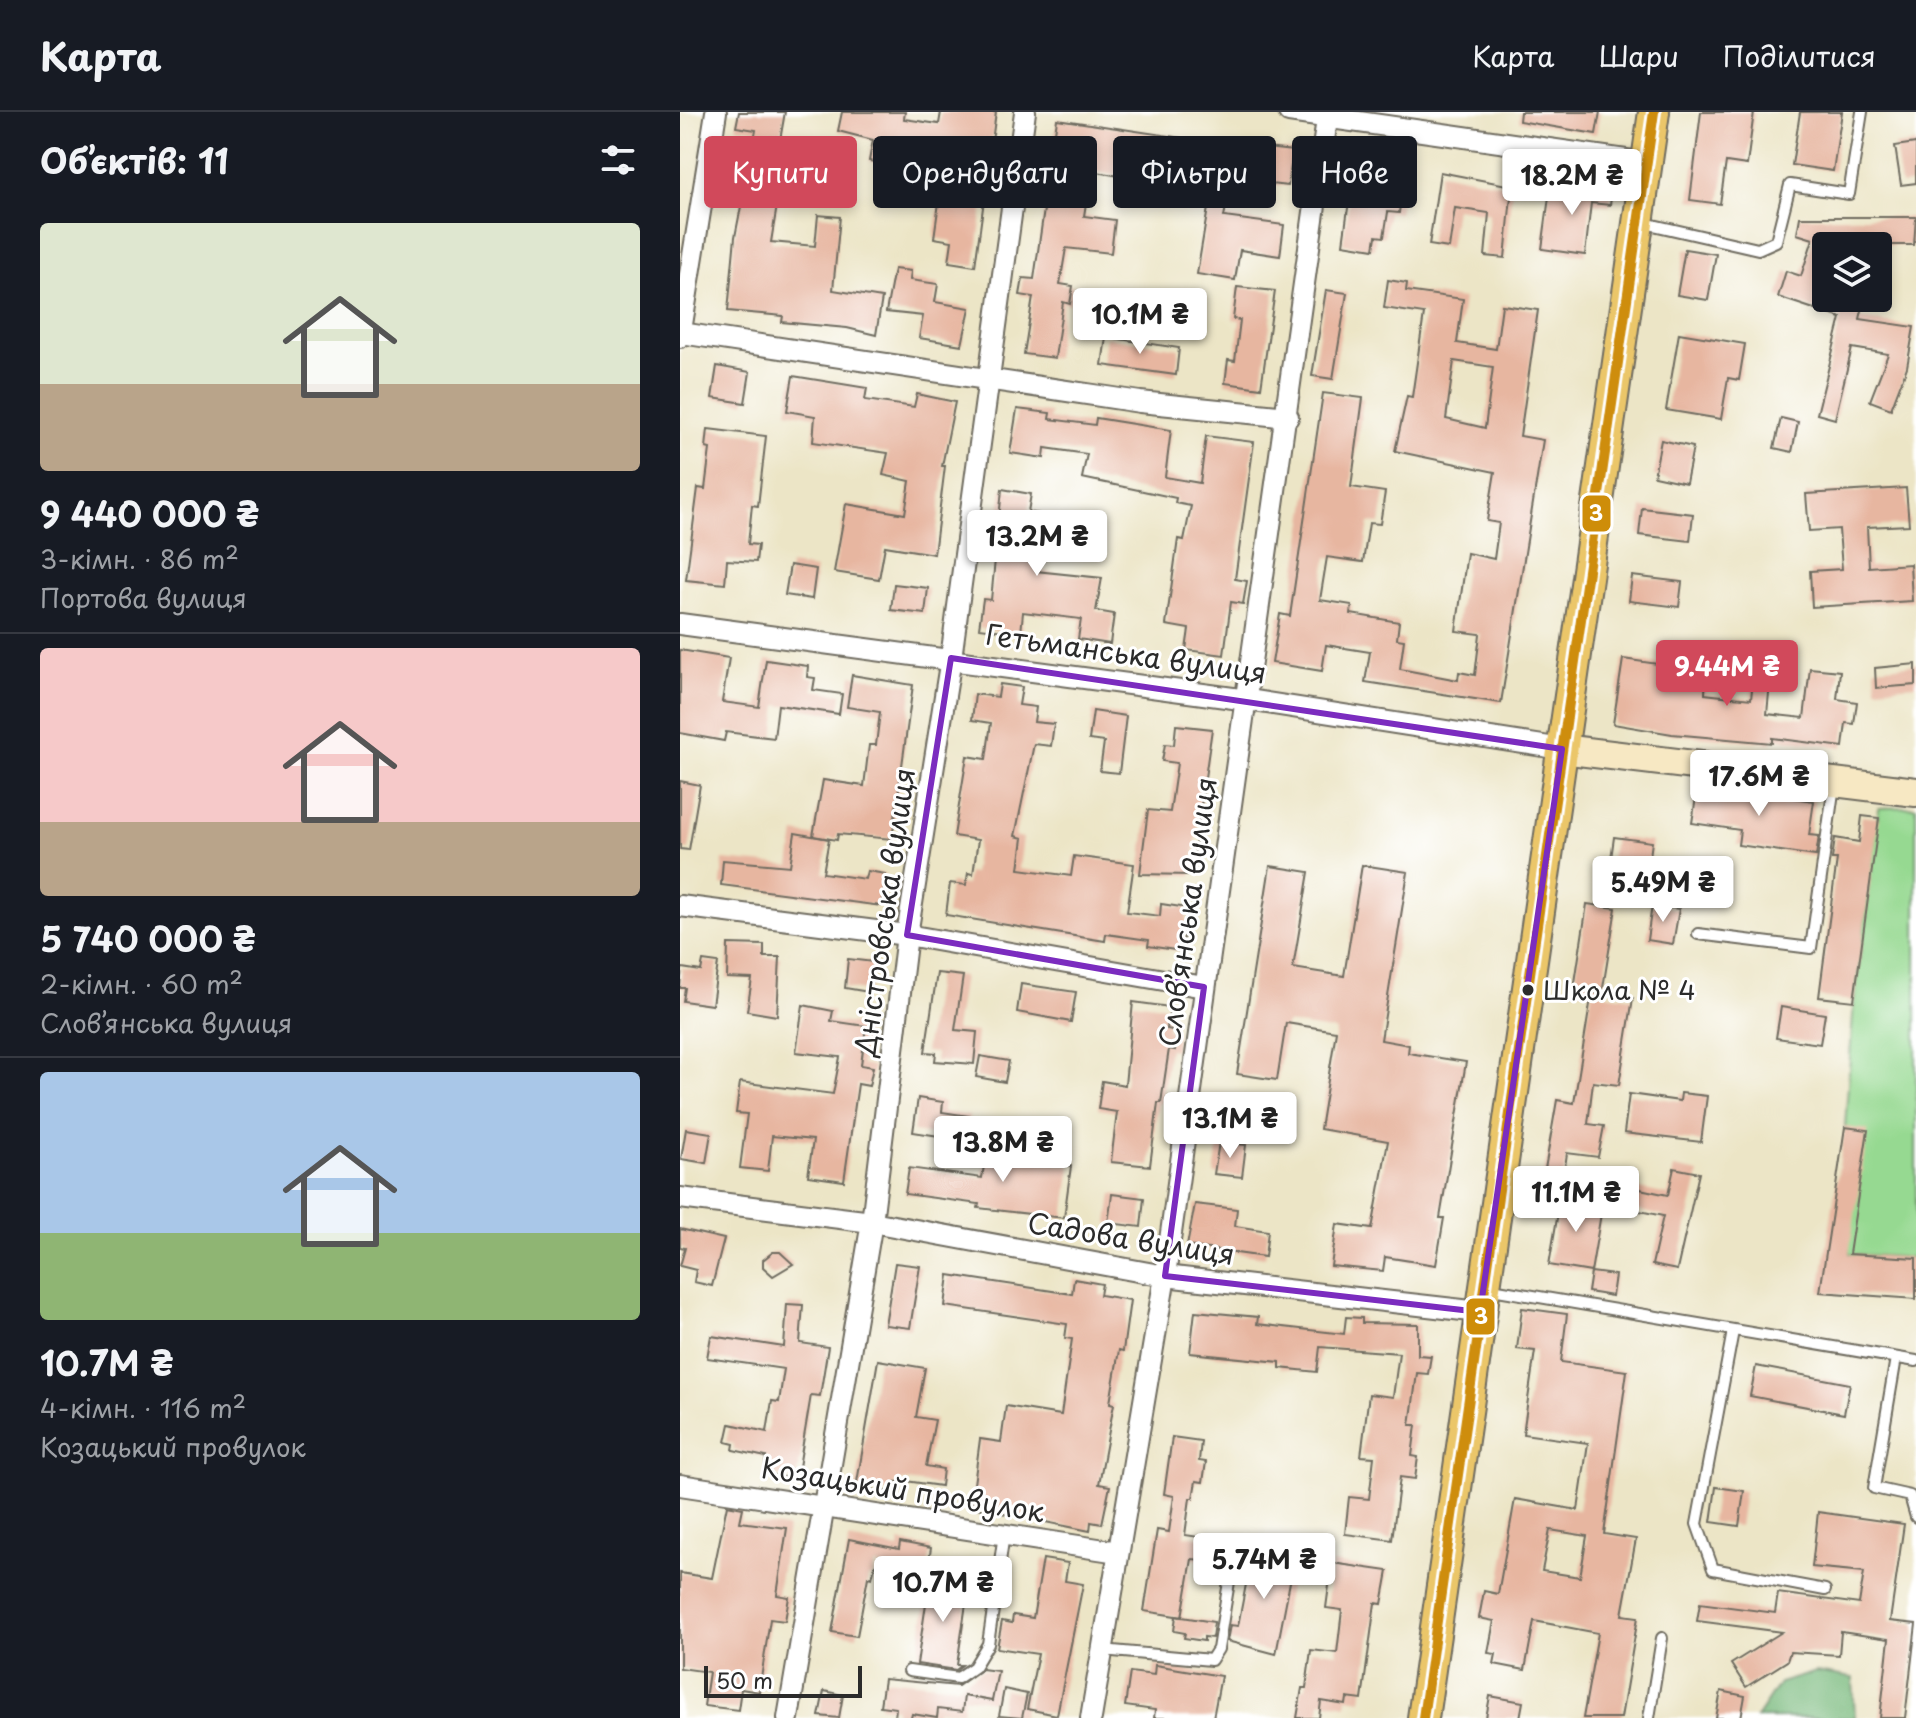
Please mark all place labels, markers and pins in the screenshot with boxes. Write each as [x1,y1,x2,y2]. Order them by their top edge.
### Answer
pin: 18.2M ₴ [1498,149,1646,217]
pin: 10.1M ₴ [1066,288,1214,356]
pin: 13.2M ₴ [963,510,1111,578]
pin: 9.44M ₴ [1653,640,1801,708]
pin: 17.6M ₴ [1685,750,1833,818]
pin: 5.49M ₴ [1589,856,1737,924]
place label: Школа № 4 [1543,970,1696,1009]
marker: Школа № 4 [1520,982,1536,998]
pin: 13.1M ₴ [1156,1092,1304,1160]
pin: 13.8M ₴ [929,1116,1077,1184]
pin: 11.1M ₴ [1502,1166,1650,1234]
pin: 5.74M ₴ [1190,1533,1338,1601]
pin: 10.7M ₴ [869,1556,1017,1624]

